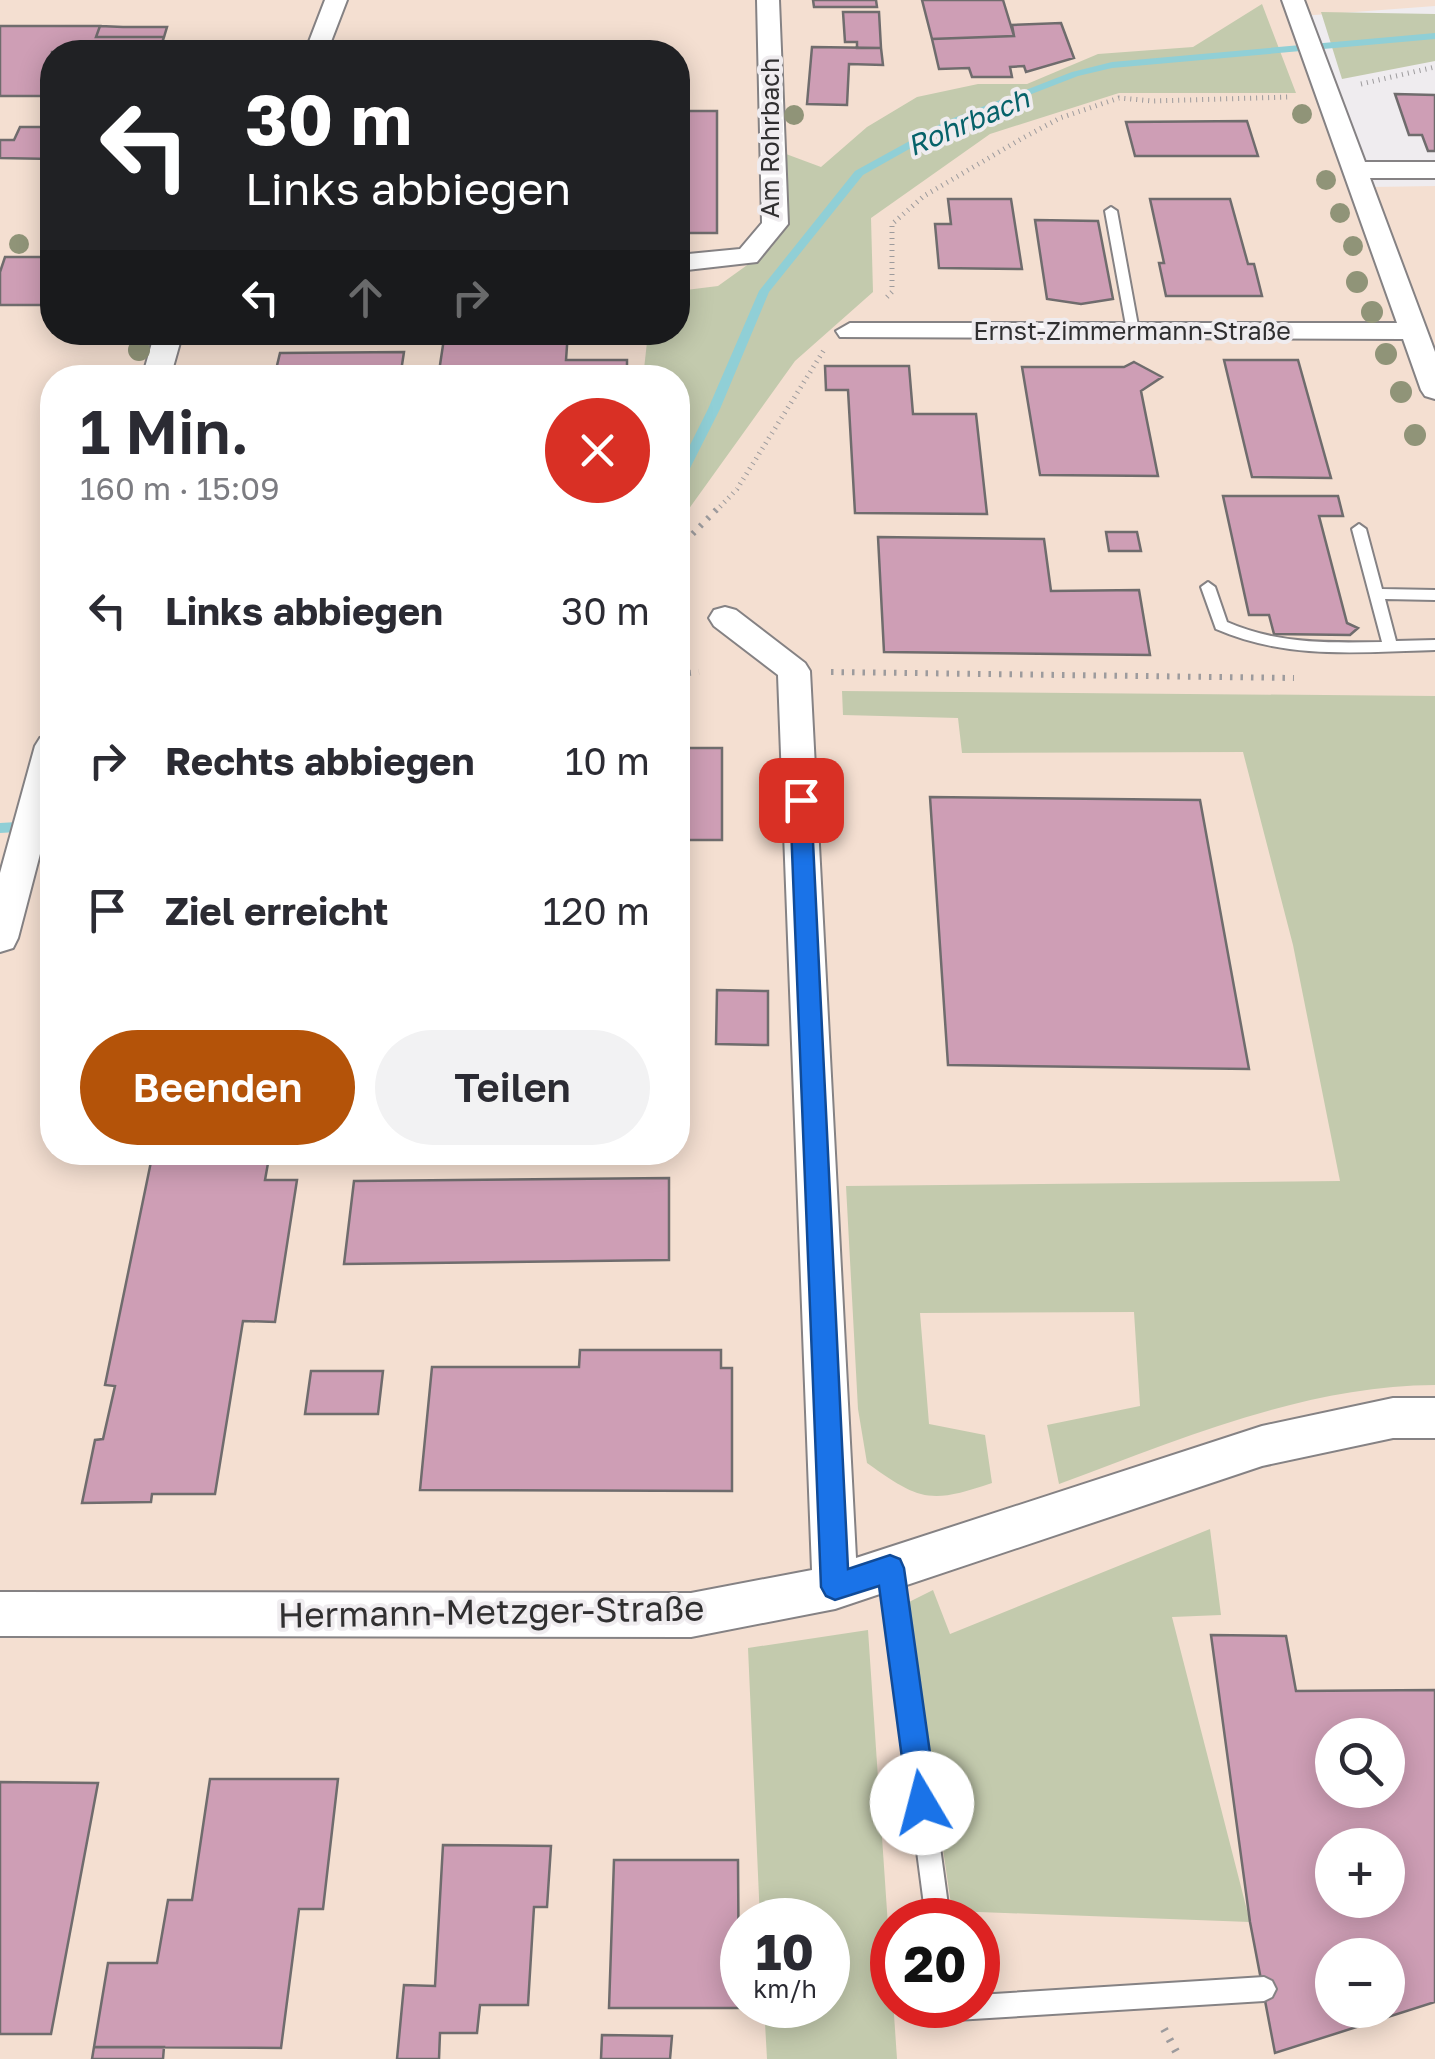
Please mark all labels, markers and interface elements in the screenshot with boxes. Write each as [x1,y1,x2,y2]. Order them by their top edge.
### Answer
street label: Am Rohrbach [754,58,785,218]
text: 30 m [245,76,412,160]
icon: left [80,80,210,210]
water label: Rohrbach [902,80,1035,162]
text: Links abbiegen [245,161,571,215]
icon: left [233,270,288,325]
icon: ahead [338,270,393,325]
icon: right [443,270,498,325]
street label: Ernst-Zimmermann-Straße [973,315,1291,346]
text: 1 Min. [80,395,249,467]
button: close [545,398,650,503]
text: 160 m · 15:09 [80,469,280,507]
icon: left [80,583,135,638]
text: Links abbiegen [165,588,443,633]
text: 30 m [561,588,650,633]
icon: right [80,733,135,788]
text: Rechts abbiegen [165,738,474,783]
text: 10 m [565,738,650,783]
pin [759,758,844,843]
icon: arrive [774,773,829,828]
icon: arrive [80,883,135,938]
text: Ziel erreicht [165,888,388,933]
text: 120 m [543,888,650,933]
button: Beenden [80,1030,355,1145]
button: Teilen [375,1030,650,1145]
street label: Hermann-Metzger-Straße [277,1586,705,1636]
map controls [1315,1718,1405,2028]
button: search [1315,1718,1405,1808]
position arrow [870,1751,974,1855]
button: + [1315,1828,1405,1918]
speed limit sign: 20 [870,1898,1000,2028]
text: 10 [756,1921,814,1981]
button: − [1315,1938,1405,2028]
text: km/h [753,1973,817,2004]

